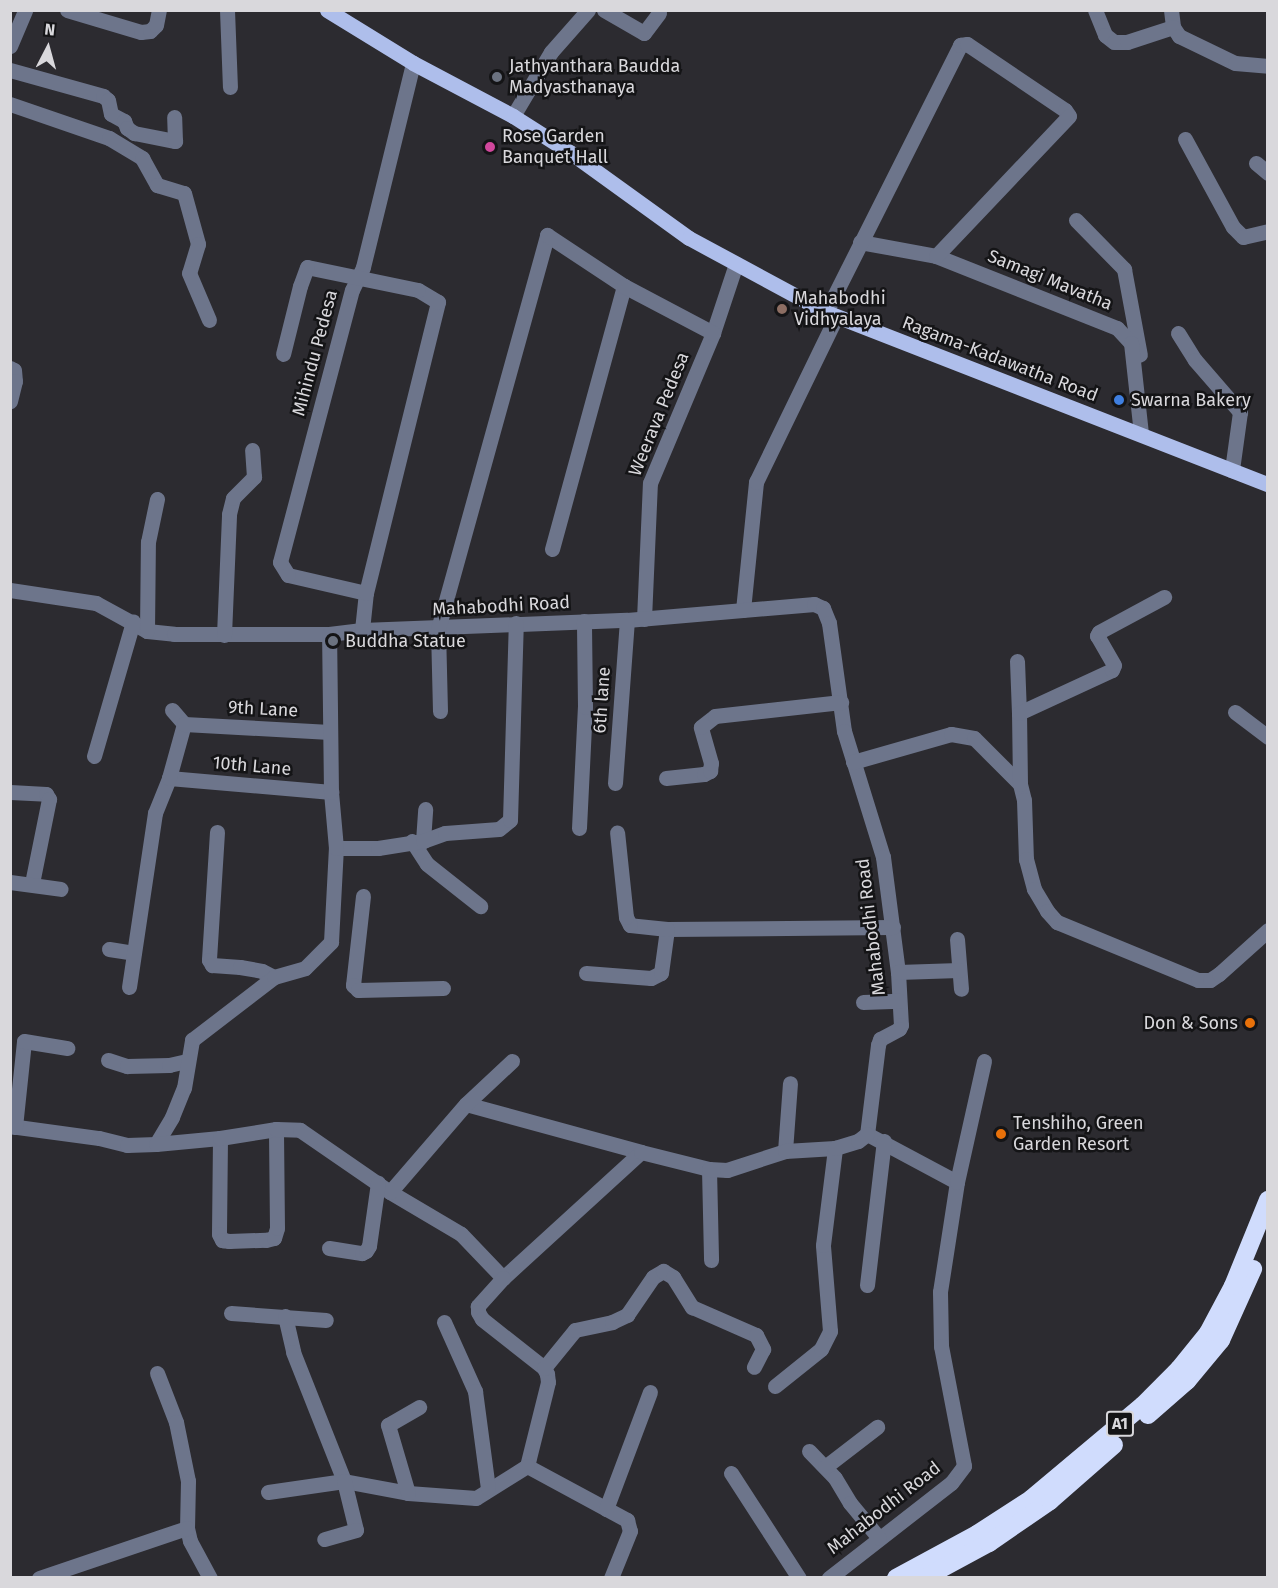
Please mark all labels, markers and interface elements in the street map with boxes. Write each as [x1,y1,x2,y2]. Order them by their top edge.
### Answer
north arrow [18,18,78,78]
text: N [44,20,56,40]
place label: Jathyanthara Baudda Madyasthanaya [509,56,680,98]
marker: Jathyanthara Baudda Madyasthanaya [490,70,504,84]
place label: Rose Garden Banquet Hall [502,126,608,168]
marker: Rose Garden Banquet Hall [483,140,497,154]
street label: Samagi Mavatha [984,245,1116,315]
street label: Mihindu Pedesa [288,288,342,418]
place label: Mahabodhi Vidhyalaya [794,288,886,330]
marker: Mahabodhi Vidhyalaya [775,302,789,316]
street label: Ragama-Kadawatha Road [899,312,1101,406]
street label: Weerava Pedesa [624,349,694,479]
place label: Swarna Bakery [1131,389,1251,411]
marker: Swarna Bakery [1112,393,1126,407]
street label: Mahabodhi Road [432,592,570,620]
place label: Buddha Statue [345,630,466,652]
marker: Buddha Statue [326,634,340,648]
street label: 6th lane [589,666,615,734]
street label: 9th Lane [227,696,299,722]
street label: 10th Lane [212,752,292,780]
street label: Mahabodhi Road [852,857,890,997]
place label: Don & Sons [1143,1012,1238,1034]
marker: Don & Sons [1243,1016,1257,1030]
place label: Tenshiho, Green Garden Resort [1013,1113,1144,1156]
marker: Tenshiho, Green Garden Resort [994,1127,1008,1141]
road number: A1 [1105,1411,1135,1437]
street label: Mahabodhi Road [823,1457,945,1559]

